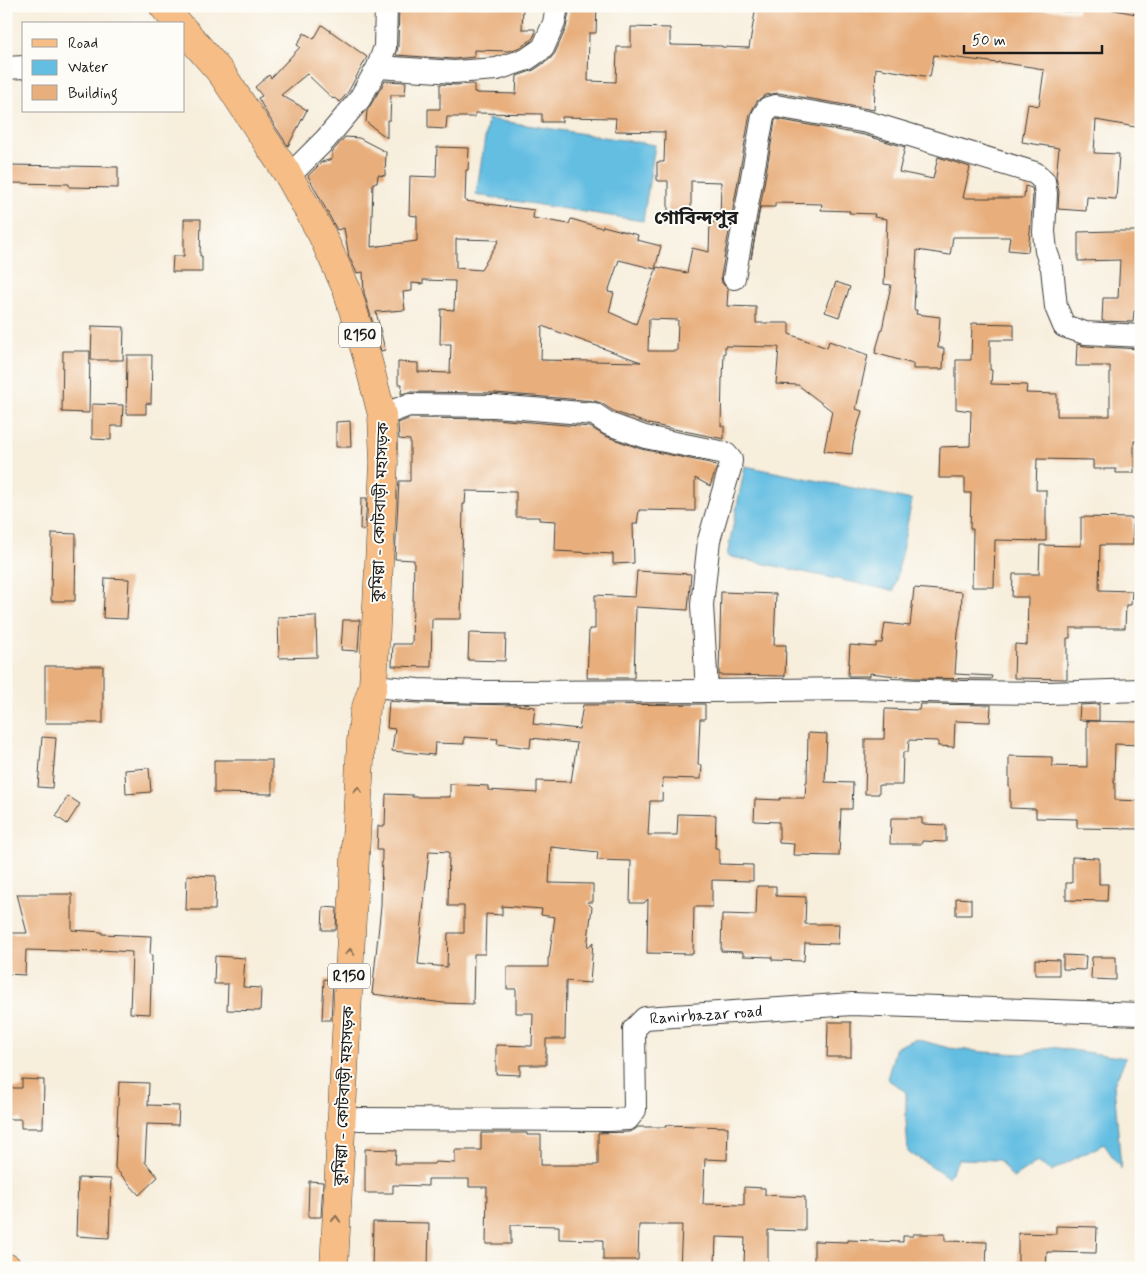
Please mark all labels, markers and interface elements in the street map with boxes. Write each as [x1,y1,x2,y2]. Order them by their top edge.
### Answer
legend [22,22,185,112]
scale bar [964,22,1102,54]
text: 50 m [972,31,1006,51]
text: Road [68,34,98,54]
text: Water [68,58,108,78]
text: Building [68,84,118,105]
district label: গোবিন্দপুর [654,206,739,231]
road number: R150 [339,322,381,348]
street label: কুমিল্লা - কোটবাড়ী মহাসড়ক [367,421,394,603]
one-way arrow [353,785,364,793]
one-way arrow [344,948,355,956]
road number: R150 [328,964,370,988]
street label: Ranirbazar road [649,1001,763,1030]
street label: কুমিল্লা - কোটবাড়ী মহাসড়ক [329,1005,360,1188]
one-way arrow [331,1215,342,1223]

